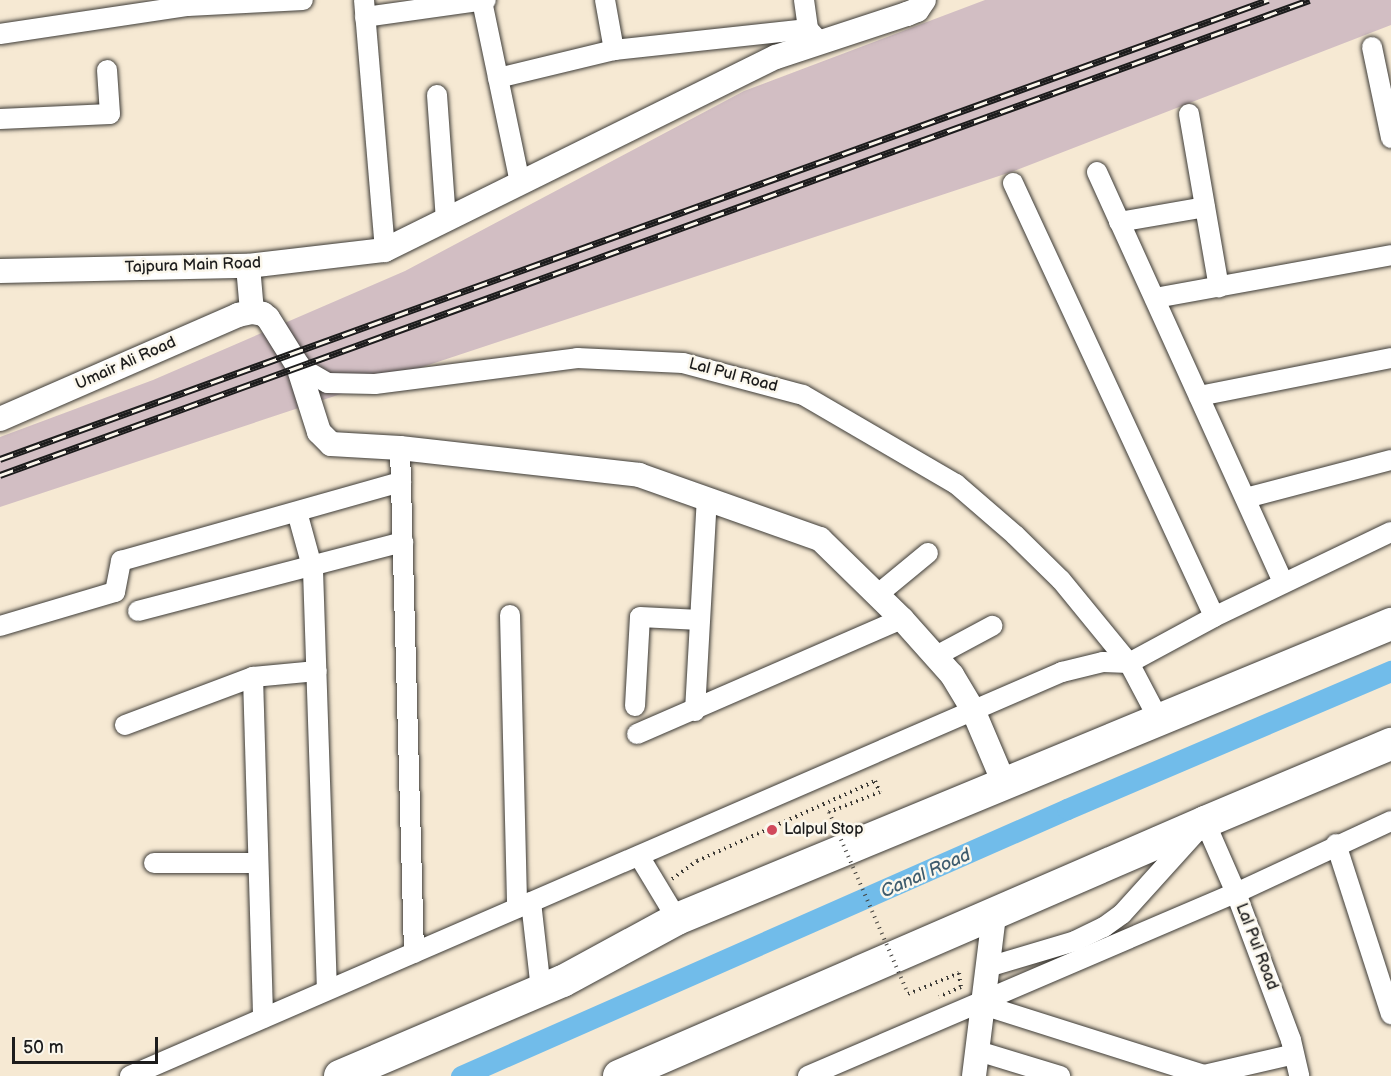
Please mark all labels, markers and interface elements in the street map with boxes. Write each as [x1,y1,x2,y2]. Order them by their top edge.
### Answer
street label: Tajpura Main Road [125,254,261,278]
street label: Umair Ali Road [73,333,179,395]
street label: Lal Pul Road [686,355,780,397]
place label: Lalpul Stop [784,820,864,840]
marker: Lalpul Stop [765,823,779,837]
water label: Canal Road [878,845,974,903]
street label: Lal Pul Road [1231,901,1281,993]
scale bar [15,1025,160,1063]
text: 50 m [23,1037,64,1058]

